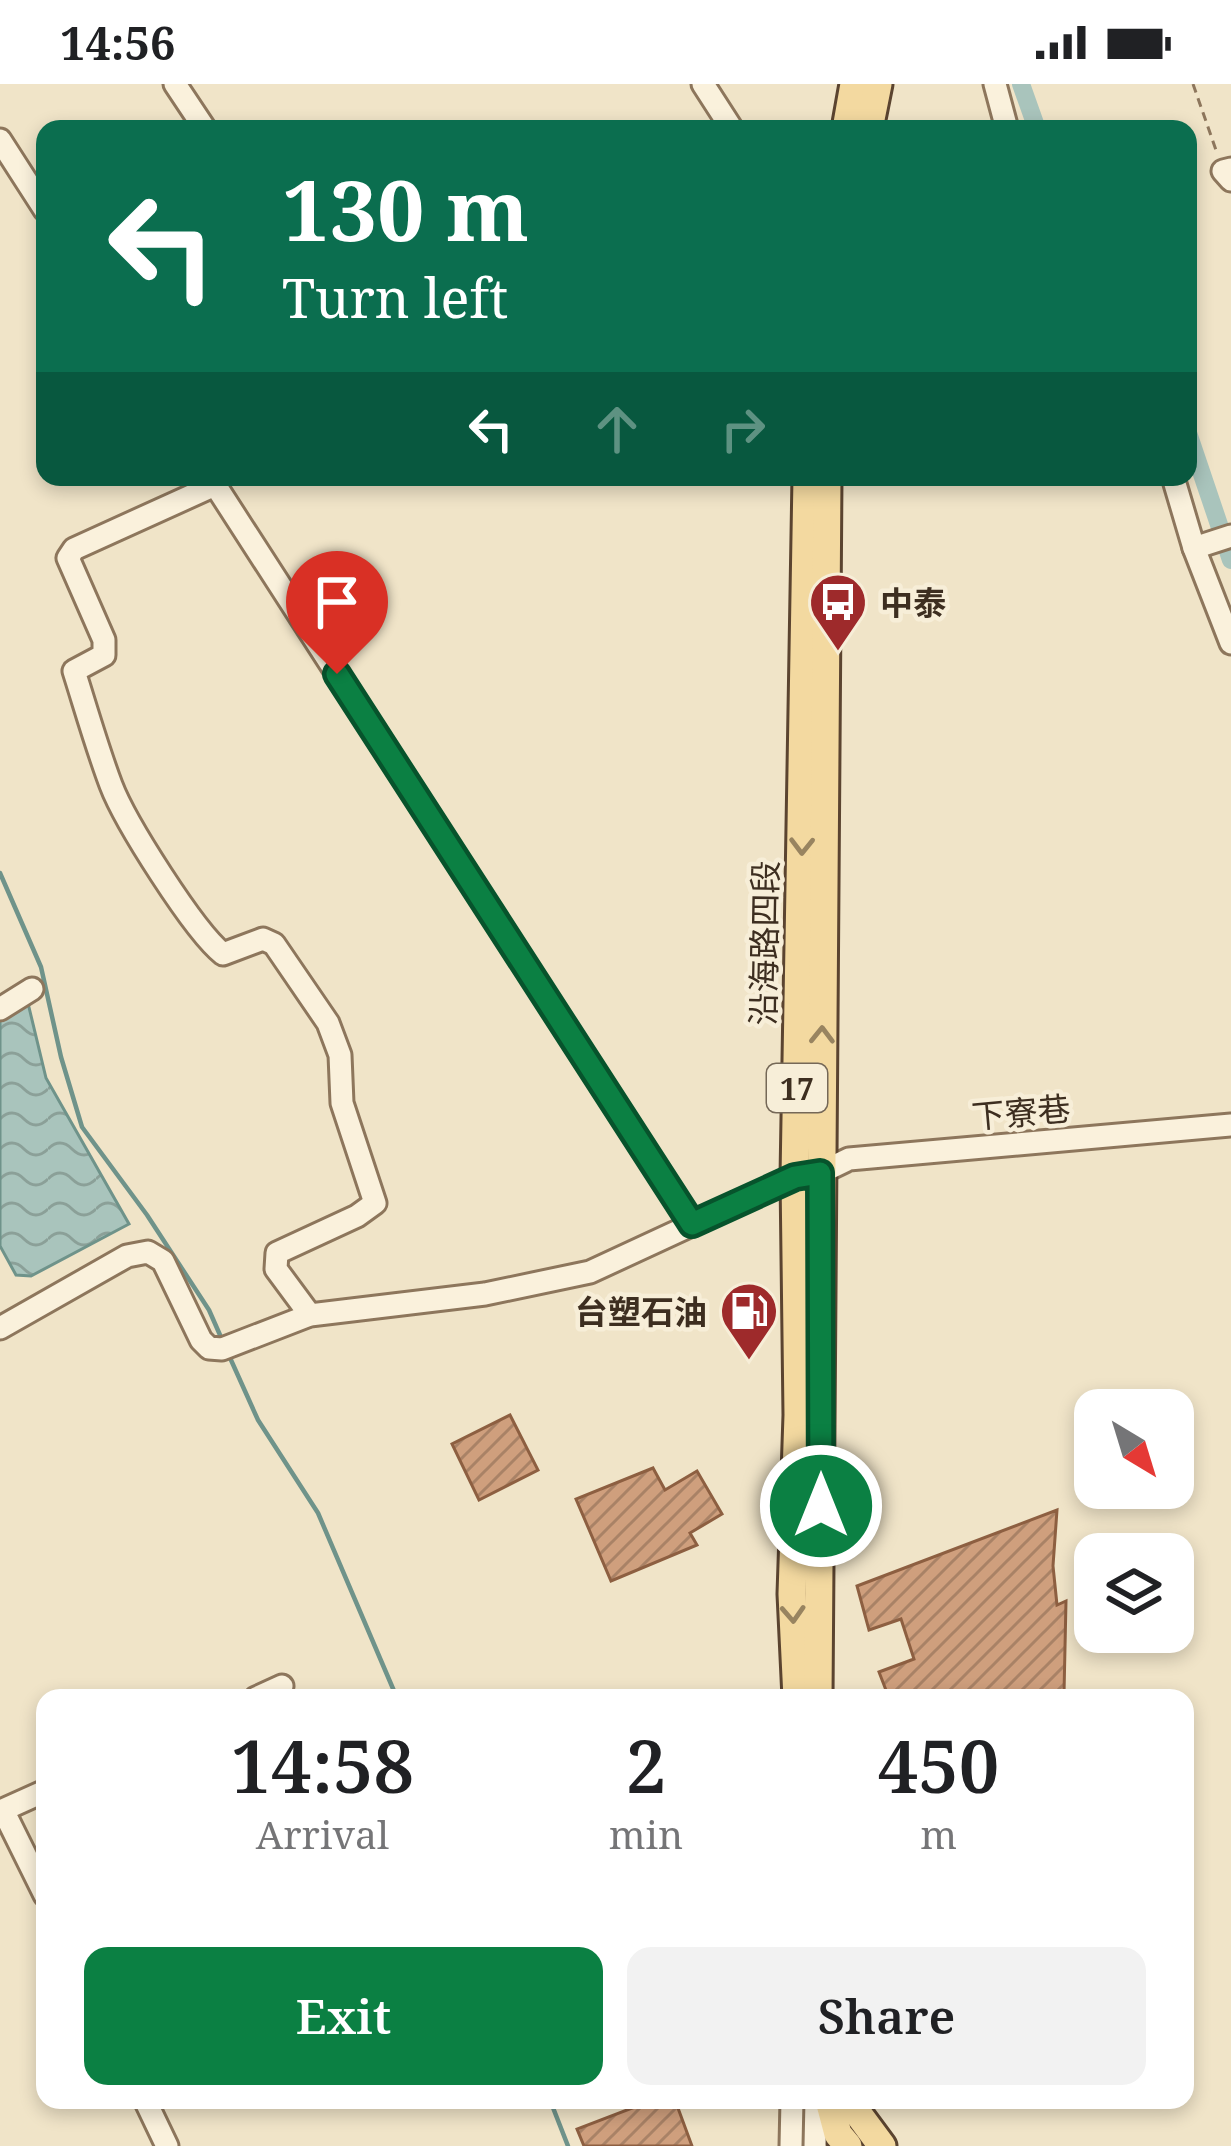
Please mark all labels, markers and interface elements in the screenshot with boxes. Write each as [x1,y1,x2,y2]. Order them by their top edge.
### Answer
text: 14:56 [60,12,175,73]
text: 130 m [282,151,529,266]
icon: left [84,168,240,324]
text: Turn left [282,260,508,334]
icon: left [458,396,524,462]
icon: ahead [584,396,650,462]
icon: right [710,396,776,462]
pin [286,551,388,674]
icon: arrive [304,569,370,635]
bus stop icon: 中泰 [807,571,869,653]
place label: 中泰 [880,580,946,625]
one-way arrow [790,837,816,856]
street label: 沿海路四段 [740,860,788,1026]
one-way arrow [809,1025,835,1043]
road number: 17 [767,1064,827,1112]
street label: 下寮巷 [970,1085,1072,1139]
fuel station icon: 台塑石油 [718,1280,780,1362]
place label: 台塑石油 [575,1289,707,1334]
north arrow [1074,1389,1194,1509]
map controls [1074,1389,1194,1653]
position arrow [758,1443,884,1569]
button: layers [1074,1533,1194,1653]
one-way arrow [780,1605,806,1624]
text: 14:58 [231,1716,414,1814]
text: 2 [626,1716,666,1814]
text: 450 [878,1716,999,1814]
text: Arrival [256,1807,389,1860]
text: min [609,1807,683,1860]
text: m [920,1807,957,1860]
button: Exit [84,1947,603,2085]
button: Share [627,1947,1146,2085]

